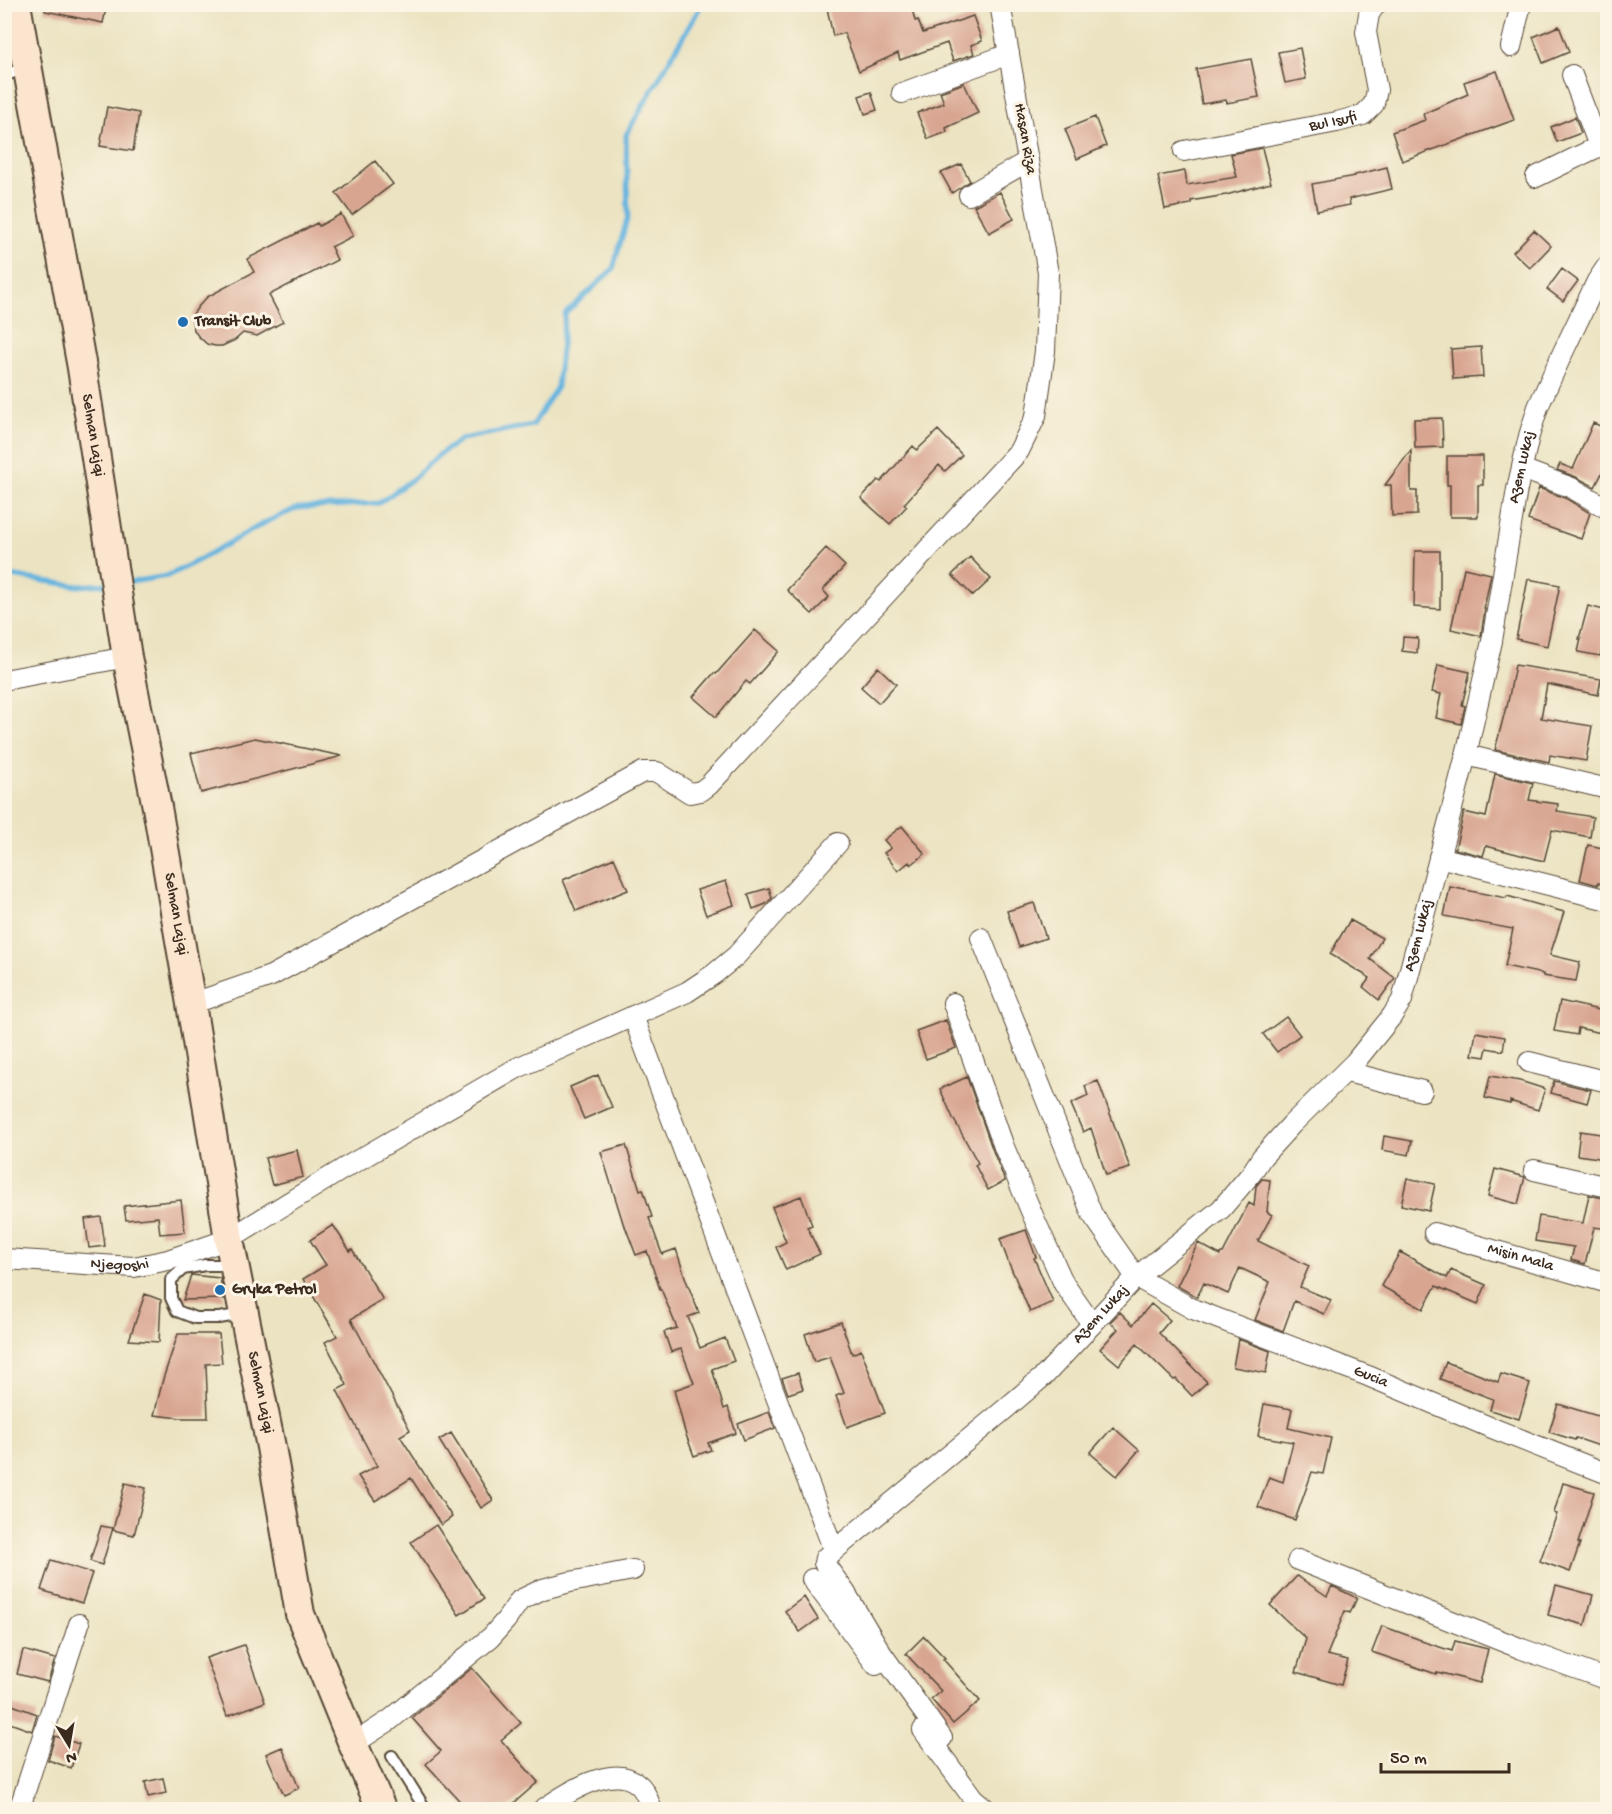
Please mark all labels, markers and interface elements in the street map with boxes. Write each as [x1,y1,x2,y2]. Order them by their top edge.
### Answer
street label: Hasan Riza [1008,102,1040,177]
street label: Bul Isufi [1307,107,1359,137]
place label: Transit Club [193,313,272,332]
marker: Transit Club [176,315,190,329]
street label: Selman Lajqi [77,393,108,478]
street label: Azem Lukaj [1505,428,1540,505]
street label: Selman Lajqi [159,871,192,957]
street label: Azem Lukaj [1400,897,1437,974]
street label: Misin Mala [1485,1239,1557,1277]
street label: Njegoshi [90,1255,151,1277]
place label: Gryka Petrol [232,1281,317,1300]
street label: Azem Lukaj [1069,1281,1133,1348]
marker: Gryka Petrol [213,1283,227,1297]
street label: Selman Lajqi [242,1350,278,1435]
street label: Gucia [1351,1362,1392,1393]
north arrow [39,1715,99,1775]
scale bar [1381,1736,1508,1774]
text: N [64,1746,78,1767]
text: 50 m [1390,1749,1427,1770]

